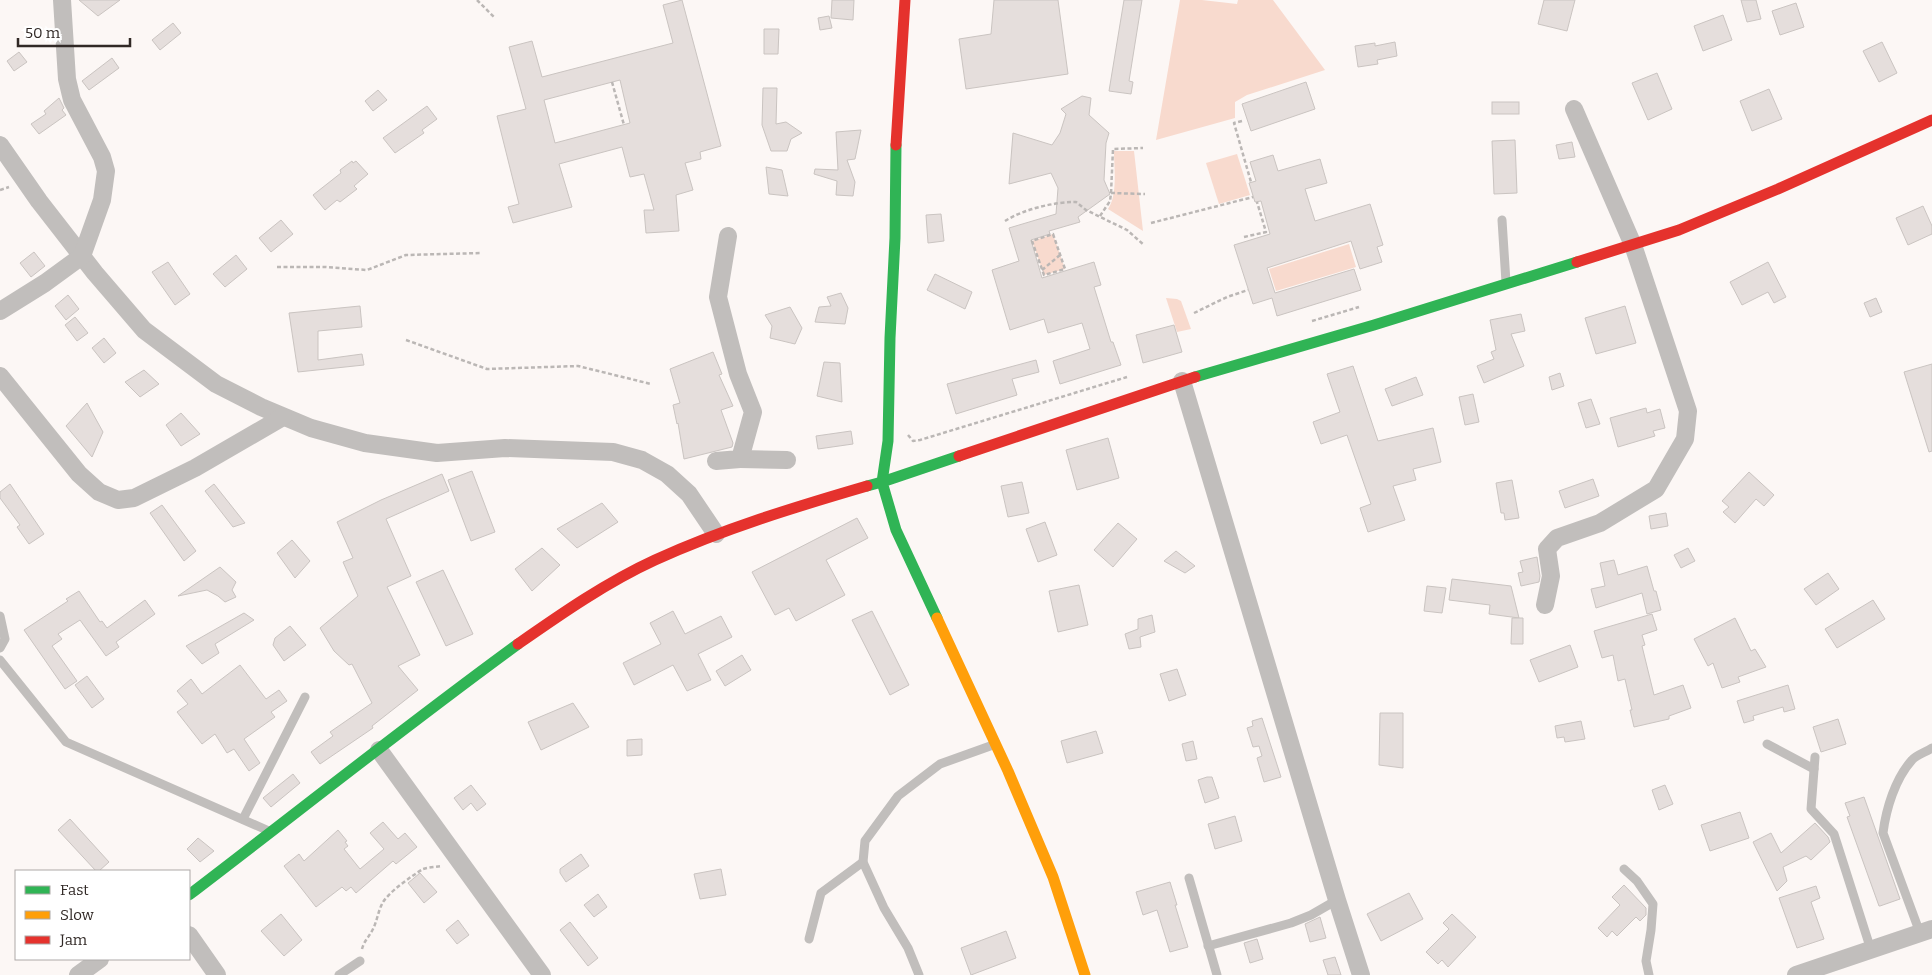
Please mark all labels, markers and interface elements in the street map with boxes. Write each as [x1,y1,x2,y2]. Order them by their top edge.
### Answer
scale bar [18,15,130,47]
text: 50 m [25,24,61,42]
legend [15,870,190,960]
text: Fast [60,881,89,899]
text: Slow [60,906,95,924]
text: Jam [59,931,88,949]

